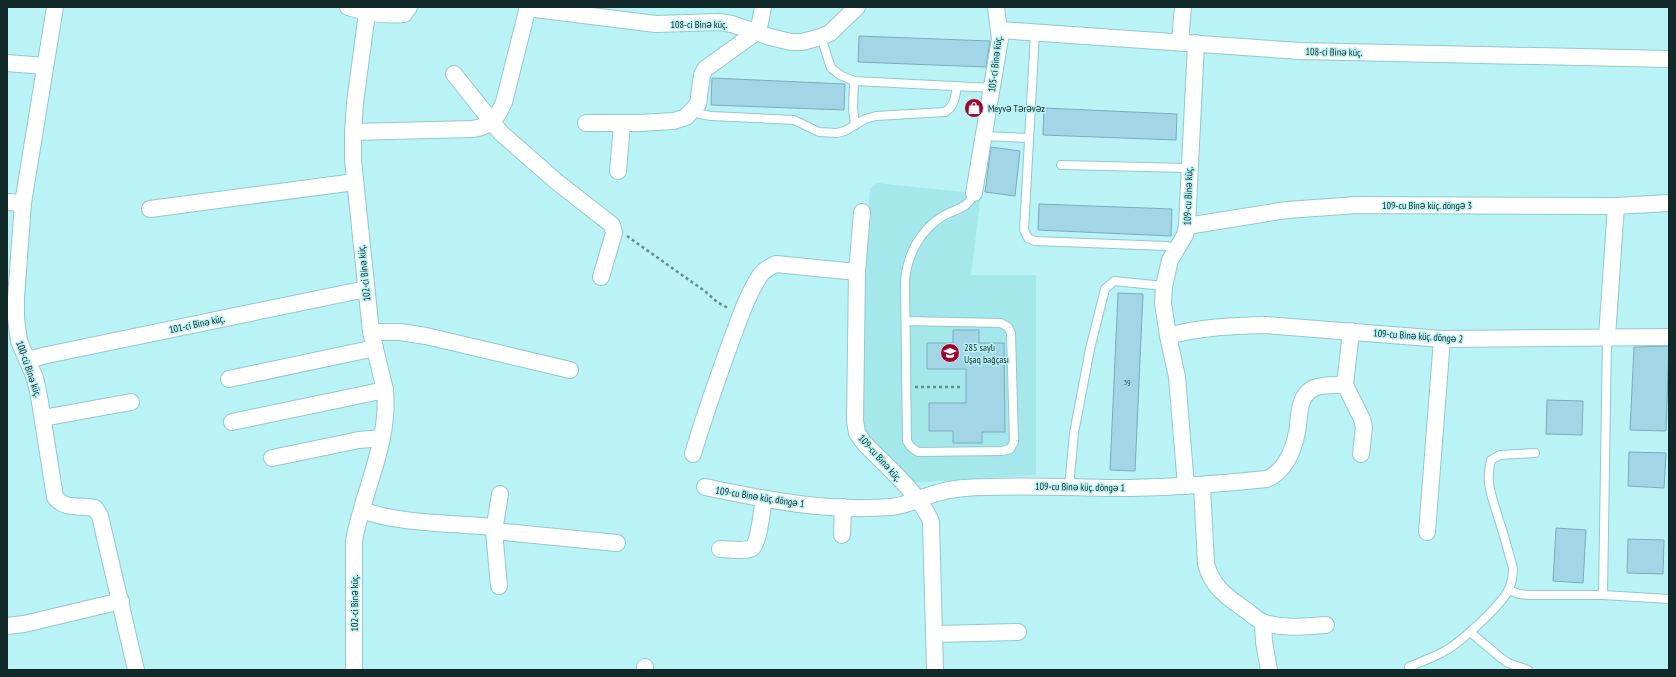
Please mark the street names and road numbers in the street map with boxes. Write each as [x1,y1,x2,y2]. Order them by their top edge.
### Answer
street label: 108-ci Binə küç. [671,18,728,31]
street label: 105-ci Binə küç. [985,35,1005,93]
street label: 108-ci Binə küç. [1306,45,1363,59]
street label: 109-cu Binə küç. [1180,166,1196,226]
street label: 109-cu Binə küç. döngə 3 [1382,199,1472,212]
street label: 102-ci Binə küç. [355,244,373,302]
street label: 101-ci Binə küç. [168,312,226,336]
street label: 109-cu Binə küç. döngə 2 [1373,326,1463,346]
street label: 100-cü Binə küç. [13,339,45,399]
street label: 109-cu Binə küç. [855,432,905,484]
street label: 109-cu Binə küç. döngə 1 [1035,480,1125,494]
street label: 109-cu Binə küç. döngə 1 [715,484,805,510]
street label: 102-ci Binə küç. [348,574,361,631]

